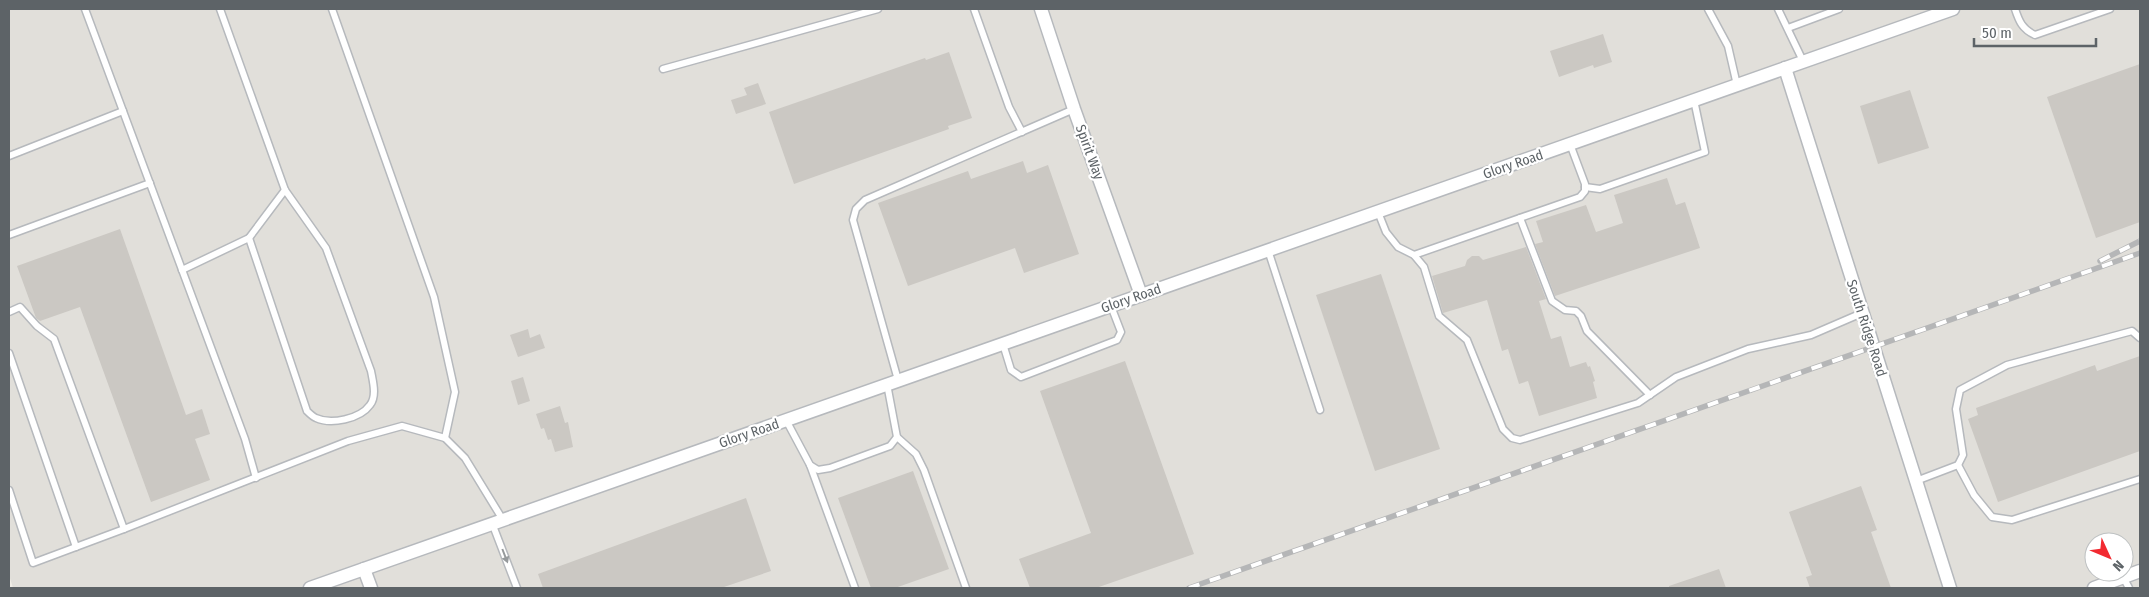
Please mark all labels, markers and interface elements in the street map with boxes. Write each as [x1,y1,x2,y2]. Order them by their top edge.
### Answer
scale bar [1974,15,2096,47]
text: 50 m [1982,24,2012,42]
street label: Spirit Way [1072,122,1108,183]
street label: Glory Road [1481,146,1545,183]
street label: South Ridge Road [1843,277,1890,379]
street label: Glory Road [1099,280,1163,317]
street label: Glory Road [717,415,781,452]
north arrow [2084,532,2134,582]
one-way arrow [501,549,509,564]
text: N [2109,557,2127,575]

